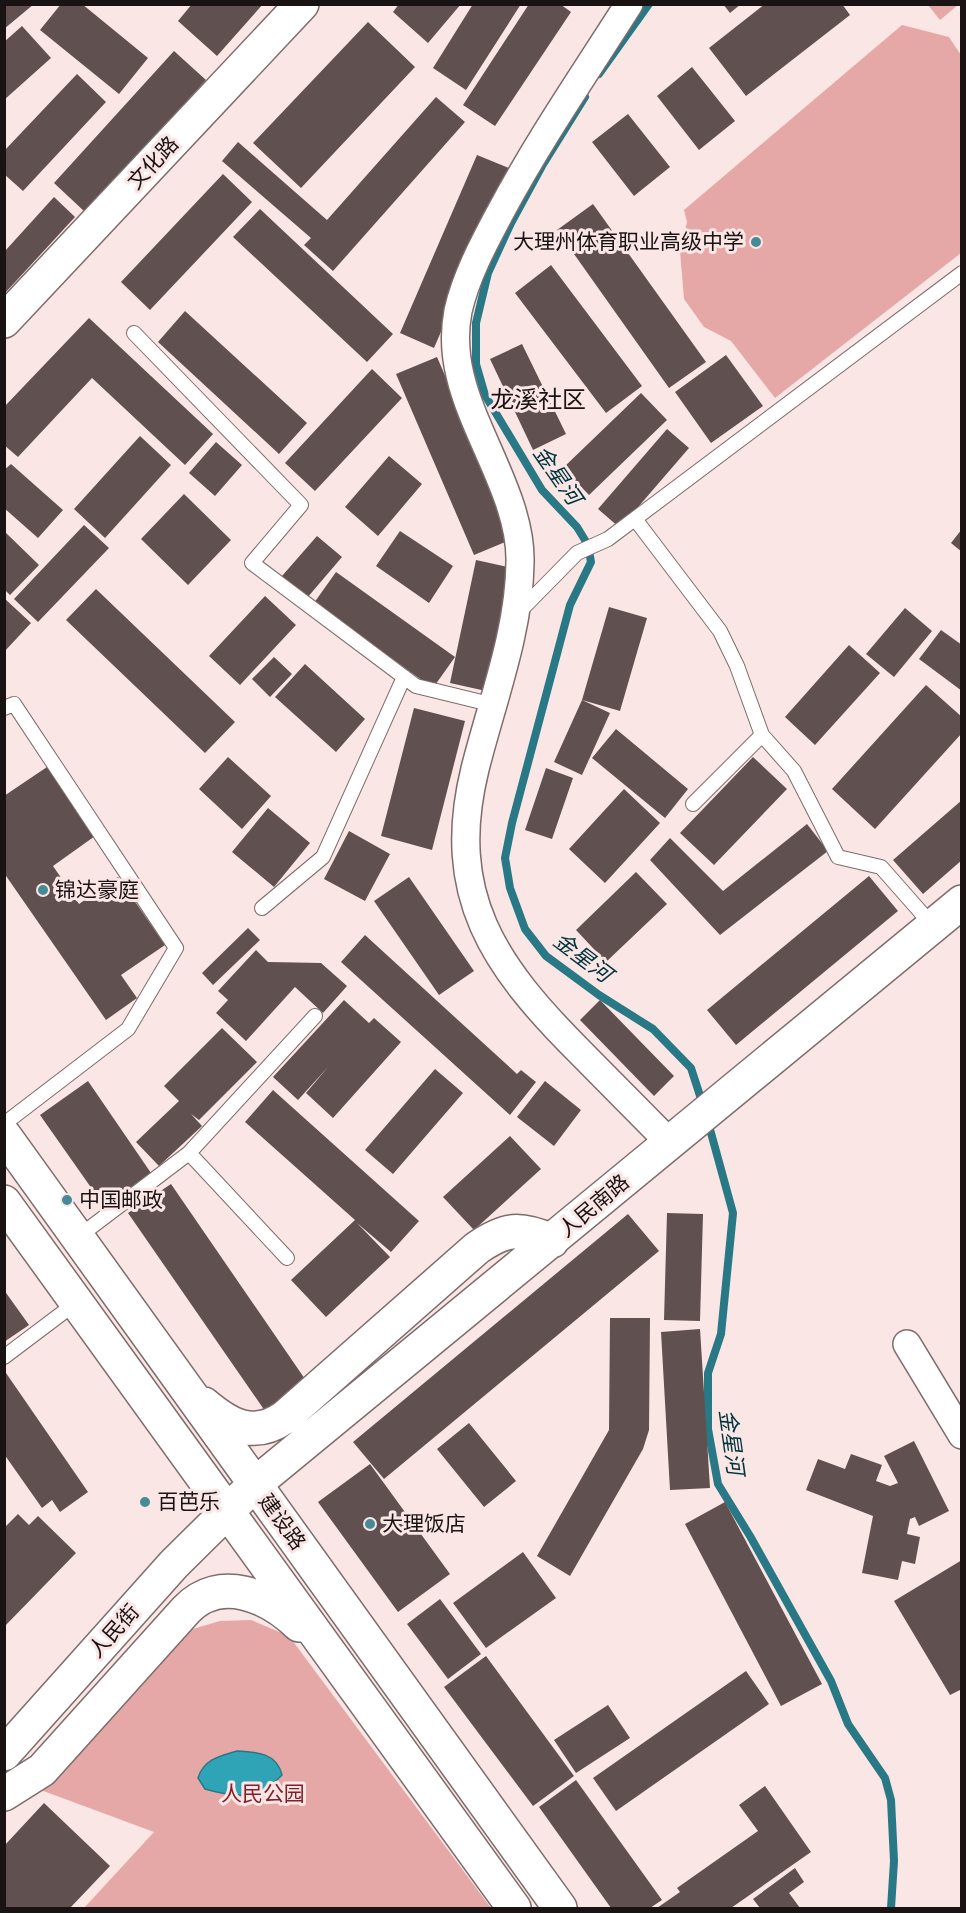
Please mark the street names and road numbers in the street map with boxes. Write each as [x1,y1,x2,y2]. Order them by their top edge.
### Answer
street label: 文化路 [122,131,183,194]
street label: 人民南路 [553,1169,634,1242]
street label: 建设路 [254,1489,311,1555]
street label: 人民街 [83,1599,144,1662]

